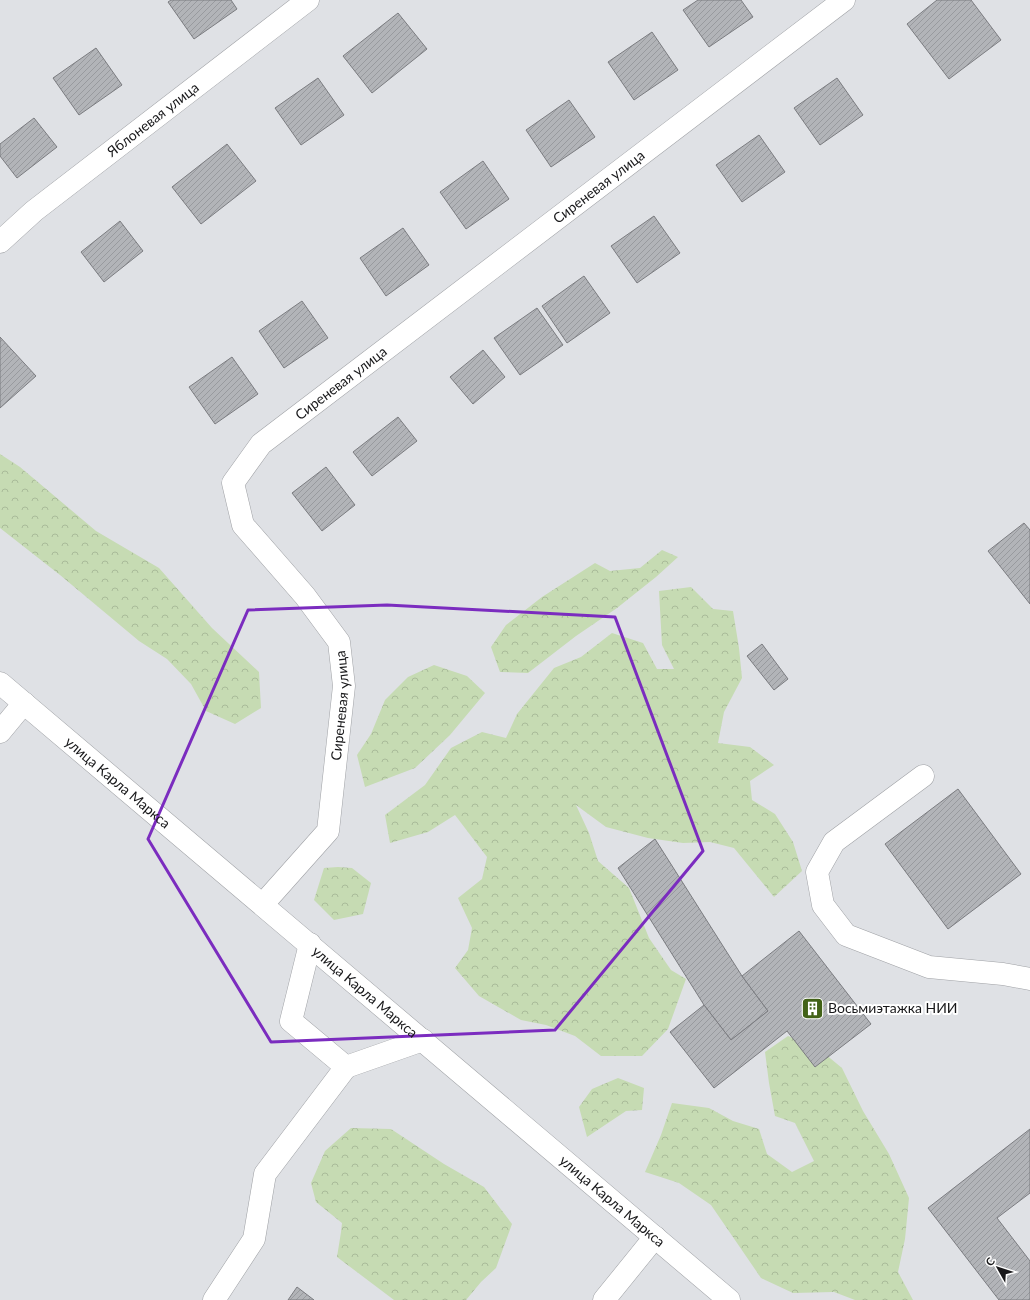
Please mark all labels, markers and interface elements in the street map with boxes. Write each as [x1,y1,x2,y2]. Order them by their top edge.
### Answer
street label: Яблоневая улица [102,78,202,160]
street label: Сиреневая улица [549,146,648,227]
street label: Сиреневая улица [291,342,390,423]
street label: Сиреневая улица [327,650,352,761]
street label: улица Карла Маркса [62,733,174,832]
street label: улица Карла Маркса [309,942,421,1041]
building icon: Восьмиэтажка НИИ [800,995,826,1021]
place label: Восьмиэтажка НИИ [828,999,958,1016]
street label: улица Карла Маркса [556,1151,669,1250]
north arrow [978,1248,1018,1288]
text: С [982,1254,998,1268]

